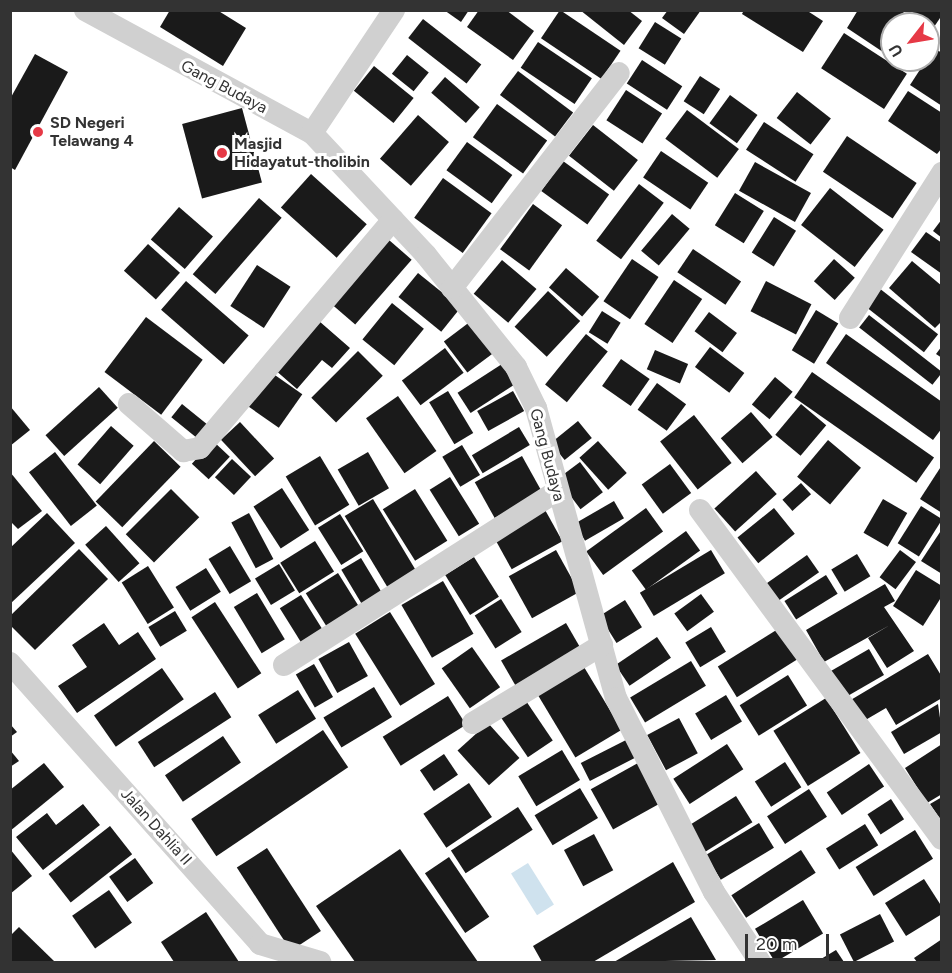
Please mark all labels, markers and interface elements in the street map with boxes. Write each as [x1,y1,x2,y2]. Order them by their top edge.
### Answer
north arrow [880,12,940,72]
text: U [885,41,907,60]
street label: Gang Budaya [178,56,270,118]
place label: SD Negeri Telawang 4 [50,113,134,151]
marker: SD Negeri Telawang 4 [31,125,45,139]
place label: Masjid Hidayatut-tholibin [234,134,370,172]
marker: Masjid Hidayatut-tholibin [215,146,229,160]
street label: Gang Budaya [525,407,569,503]
street label: Jalan Dahlia II [116,785,196,869]
scale bar [748,922,832,960]
text: 20 m [756,933,797,955]

